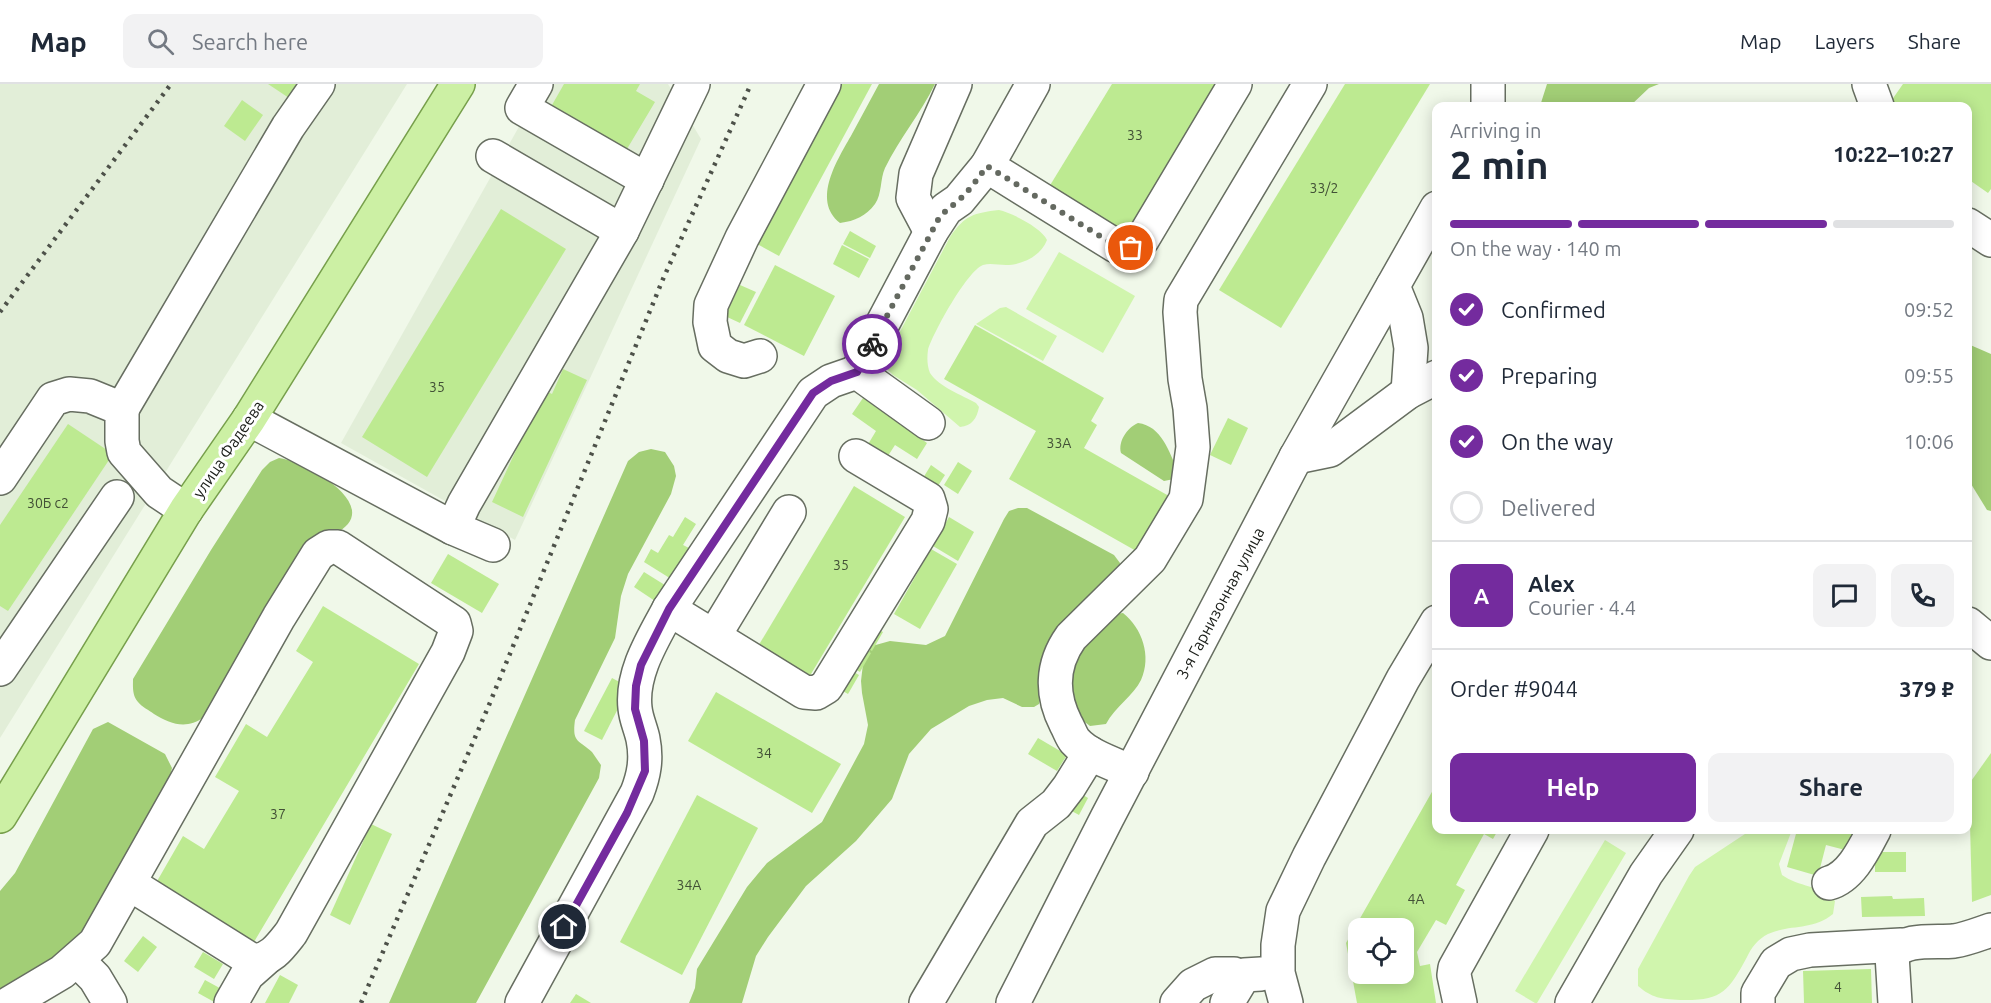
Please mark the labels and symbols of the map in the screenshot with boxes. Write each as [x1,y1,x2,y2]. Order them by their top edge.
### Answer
house number: 33 [1127,127,1143,143]
house number: 33/2 [1310,180,1338,196]
pin [1105,222,1156,273]
courier [842,314,902,374]
house number: 35 [429,379,445,395]
street label: улица Фадеева [189,397,267,501]
house number: 33А [1047,435,1071,451]
house number: 30Б с2 [27,495,69,511]
street label: 3-я Гарнизонная улица [1172,524,1268,682]
house number: 35 [833,557,849,573]
house number: 34 [756,745,772,761]
house number: 37 [270,806,286,822]
house number: 34А [677,877,701,893]
house number: 4А [1408,891,1425,907]
pin [538,901,589,952]
house number: 4 [1834,979,1842,995]

